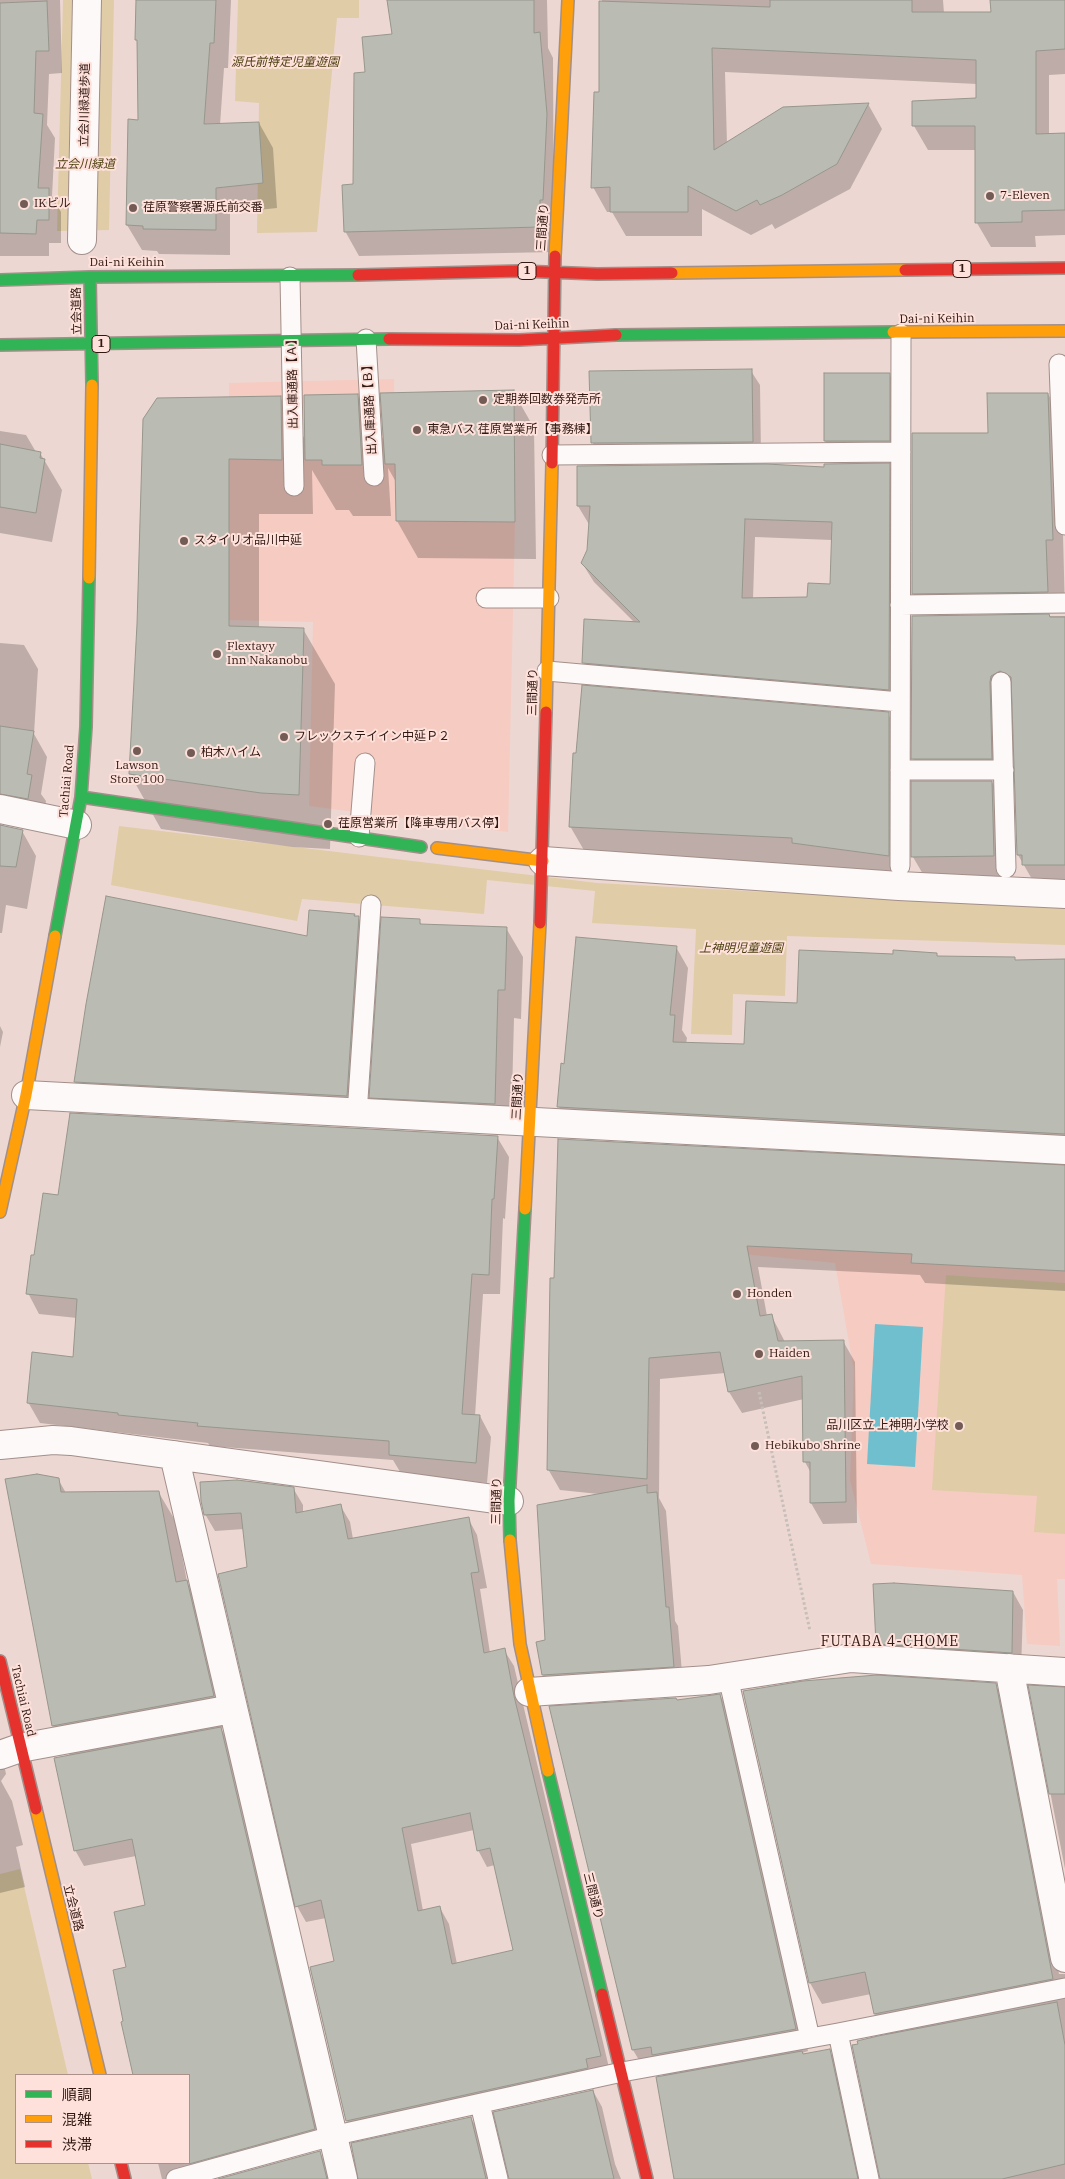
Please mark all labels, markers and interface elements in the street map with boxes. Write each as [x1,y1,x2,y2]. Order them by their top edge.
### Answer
park label: 源氏前特定児童遊園 [231,56,339,70]
street label: 立会川緑道歩道 [77,63,93,147]
park label: 立会川緑道 [55,158,115,172]
place label: 7-Eleven [1000,189,1050,203]
marker: 7-Eleven [984,190,996,202]
place label: IKビル [34,197,71,211]
marker: IKビル [18,198,30,210]
place label: 荏原警察署源氏前交番 [143,201,263,215]
marker: 荏原警察署源氏前交番 [127,202,139,214]
street label: 三間通り [534,203,552,251]
street label: Dai-ni Keihin [89,256,165,270]
road number: 1 [953,260,971,278]
road number: 1 [518,262,536,280]
street label: 立会道路 [69,287,85,335]
street label: Dai-ni Keihin [899,311,975,327]
street label: Dai-ni Keihin [494,316,570,334]
street label: 出入庫通路【Ａ】 [285,333,301,429]
road number: 1 [92,336,110,352]
street label: 出入庫通路【Ｂ】 [360,359,380,455]
place label: 定期券回数券発売所 [493,393,601,407]
marker: 定期券回数券発売所 [477,394,489,406]
place label: 東急バス 荏原営業所【事務棟】 [427,423,598,437]
marker: 東急バス 荏原営業所【事務棟】 [411,424,423,436]
place label: スタイリオ品川中延 [194,534,302,548]
marker: スタイリオ品川中延 [178,535,190,547]
place label: Flextayy Inn Nakanobu [227,640,308,668]
marker: Flextayy Inn Nakanobu [211,648,223,660]
street label: 三間通り [525,668,541,716]
place label: フレックステイイン中延Ｐ２ [294,730,450,744]
marker: フレックステイイン中延Ｐ２ [278,731,290,743]
street label: Tachiai Road [57,744,77,818]
marker: Lawson Store 100 [131,745,143,757]
place label: 柏木ハイム [201,746,261,760]
marker: 柏木ハイム [185,747,197,759]
place label: Lawson Store 100 [110,759,164,787]
place label: 荏原営業所【降車専用バス停】 [338,817,506,831]
marker: 荏原営業所【降車専用バス停】 [322,818,334,830]
park label: 上神明児童遊園 [699,942,783,956]
street label: 三間通り [510,1072,526,1120]
place label: Honden [747,1287,792,1301]
marker: Honden [731,1288,743,1300]
place label: Haiden [769,1347,810,1361]
marker: Haiden [753,1348,765,1360]
place label: 品川区立 上神明小学校 [826,1419,949,1433]
marker: 品川区立 上神明小学校 [953,1420,965,1432]
place label: Hebikubo Shrine [765,1439,861,1453]
marker: Hebikubo Shrine [749,1440,761,1452]
street label: 三間通り [489,1477,505,1525]
district label: FUTABA 4-CHOME [819,1634,961,1650]
street label: Tachiai Road [8,1664,38,1738]
street label: 三間通り [580,1871,606,1921]
street label: 立会道路 [60,1883,86,1933]
legend [15,2074,190,2164]
text: 順調 [62,2085,92,2104]
text: 混雑 [62,2110,92,2129]
text: 渋滞 [62,2135,92,2154]

